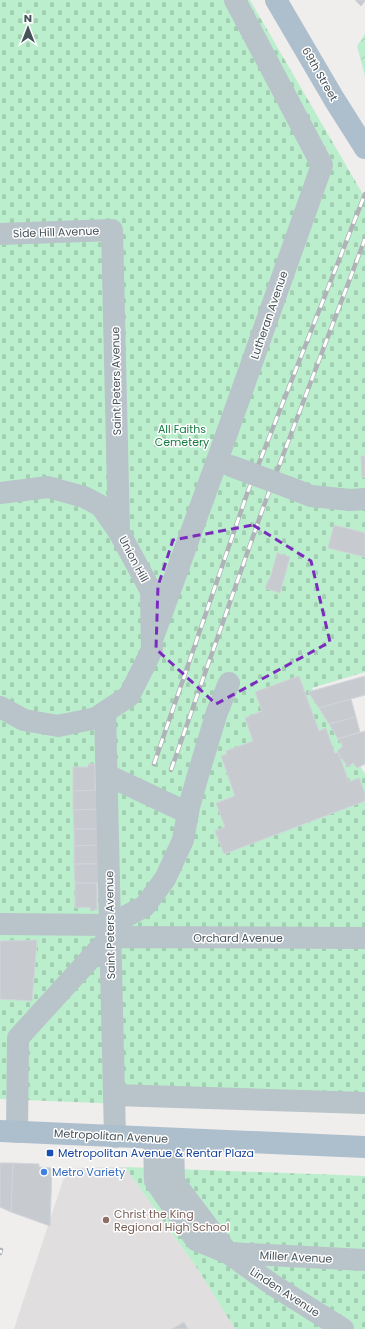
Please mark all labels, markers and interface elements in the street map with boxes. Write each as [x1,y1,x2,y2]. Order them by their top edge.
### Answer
north arrow [8,8,48,48]
text: N [24,10,32,26]
street label: 69th Street [298,44,342,104]
street label: Side Hill Avenue [13,222,100,242]
street label: Lutheran Avenue [246,269,292,361]
street label: Saint Peters Avenue [107,326,125,435]
park label: All Faiths Cemetery [155,421,210,450]
street label: Union Hill [115,533,153,585]
street label: Saint Peters Avenue [101,870,119,979]
street label: Orchard Avenue [193,930,283,946]
street label: Metropolitan Avenue [54,1125,169,1147]
place label: Metropolitan Avenue & Rentar Plaza [58,1145,254,1161]
marker: Metropolitan Avenue & Rentar Plaza [45,1148,55,1158]
place label: Metro Variety [52,1164,126,1180]
marker: Metro Variety [39,1167,49,1177]
place label: Christ the King Regional High School [114,1206,230,1235]
marker: Christ the King Regional High School [101,1215,111,1225]
street label: Miller Avenue [259,1247,333,1267]
street label: Linden Avenue [247,1263,323,1321]

